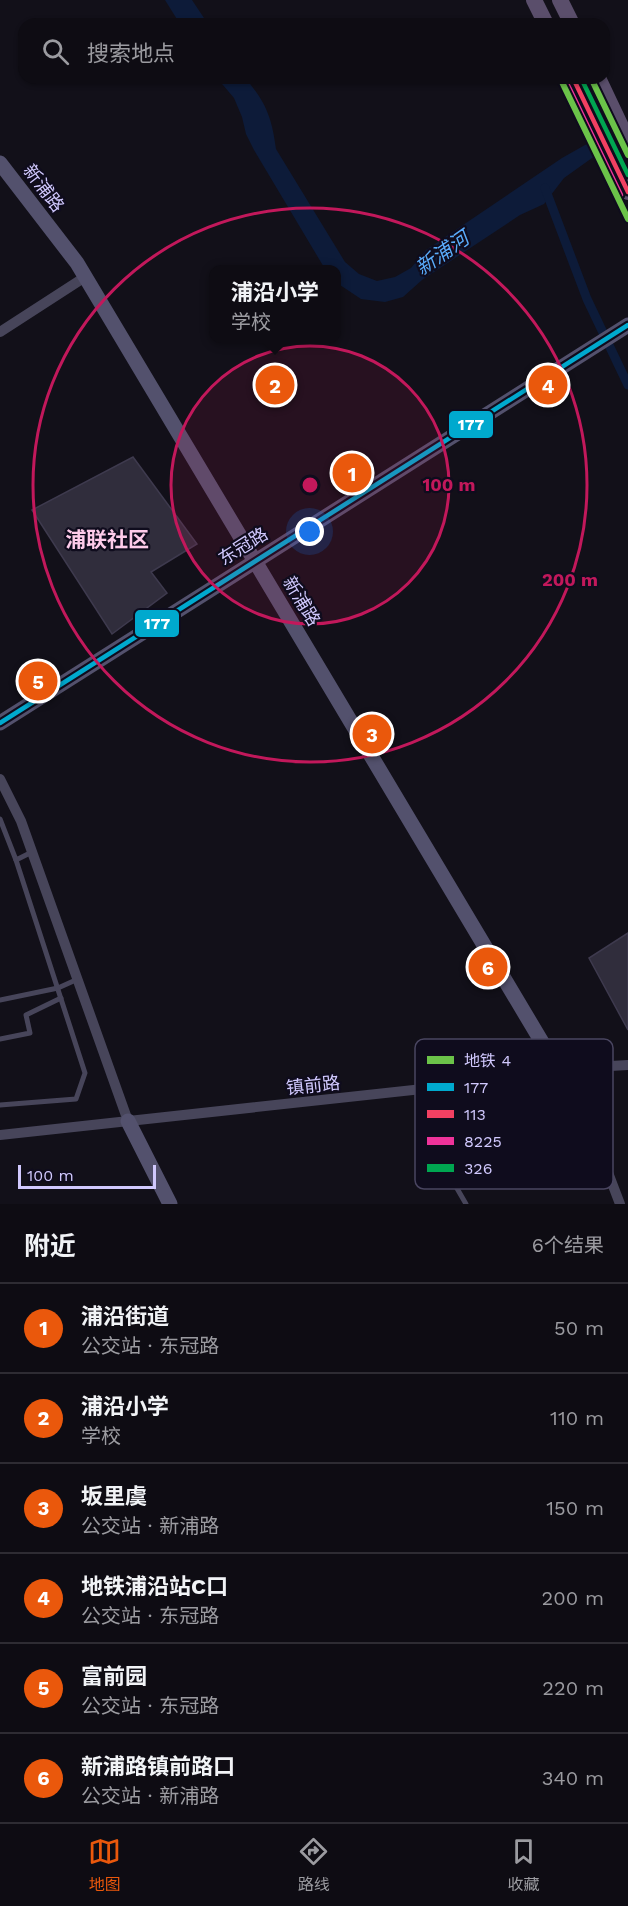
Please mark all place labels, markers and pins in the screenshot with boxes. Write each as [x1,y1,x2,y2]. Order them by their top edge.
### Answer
pin: 2 [256,362,294,408]
pin: 4 [528,362,568,408]
pin: 1 [332,450,372,496]
centre of rings [300,475,320,495]
pin: 5 [18,658,57,704]
pin: 3 [352,712,392,756]
pin: 6 [468,944,508,990]

